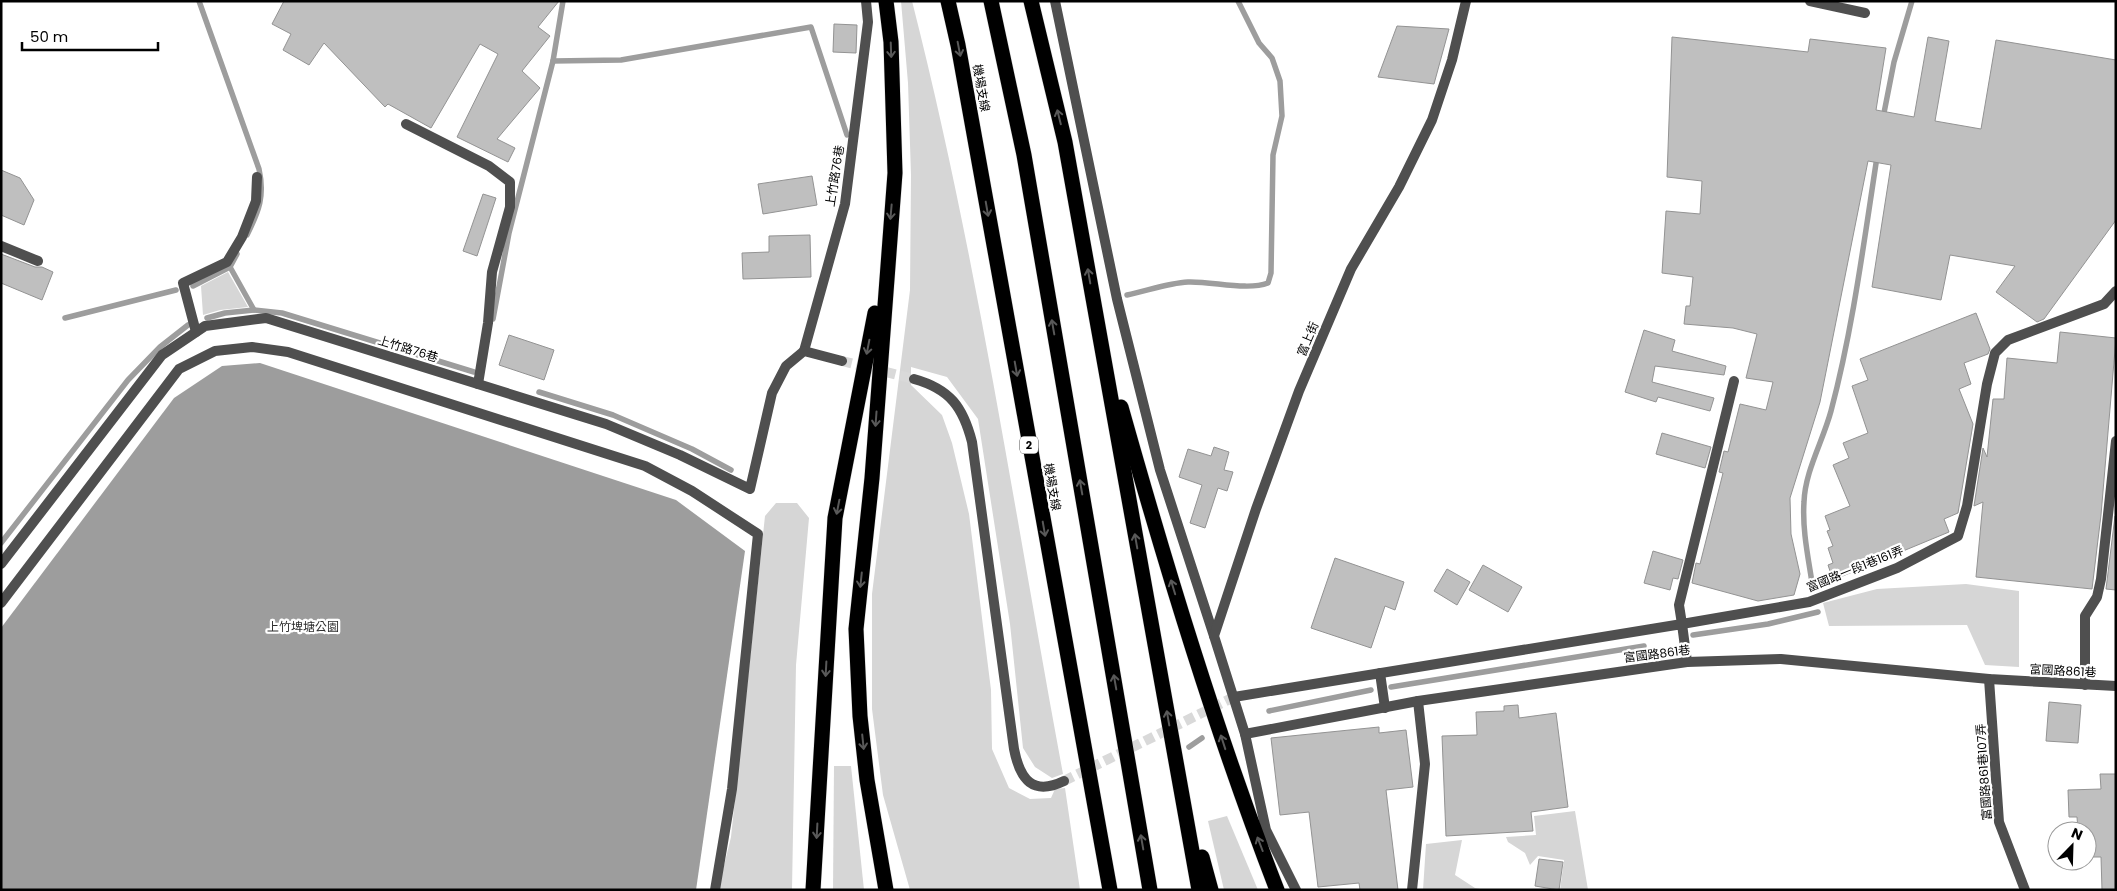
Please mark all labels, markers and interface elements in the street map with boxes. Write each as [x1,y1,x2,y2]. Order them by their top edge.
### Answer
scale bar [22,20,159,52]
text: 50 m [30,26,68,47]
one-way arrow [955,40,964,56]
one-way arrow [887,41,896,57]
street label: 機場支線 [969,63,994,113]
one-way arrow [1054,109,1063,125]
street label: 上竹路76巷 [821,144,848,208]
one-way arrow [983,200,993,216]
one-way arrow [886,204,896,220]
one-way arrow [1084,269,1094,285]
one-way arrow [1048,319,1058,335]
street label: 富上街 [1293,319,1322,359]
street label: 上竹路76巷 [376,331,440,366]
one-way arrow [863,339,873,355]
one-way arrow [1011,360,1021,376]
one-way arrow [871,410,880,426]
road number: 2 [1020,436,1038,454]
street label: 機場支線 [1040,462,1065,512]
one-way arrow [1076,479,1086,495]
one-way arrow [832,498,842,514]
one-way arrow [1040,520,1050,536]
one-way arrow [1131,533,1141,549]
street label: 富國路一段1巷161弄 [1804,541,1906,596]
one-way arrow [856,572,866,588]
one-way arrow [1168,579,1178,595]
park label: 上竹埤塘公園 [267,618,339,635]
street label: 富國路861巷 [1623,641,1691,666]
one-way arrow [822,660,831,676]
street label: 富國路861巷 [2029,660,2097,681]
one-way arrow [1109,674,1119,690]
one-way arrow [1163,711,1173,727]
street label: 富國路861巷107弄 [1972,723,1995,821]
one-way arrow [858,734,868,750]
one-way arrow [1217,734,1227,750]
north arrow [2047,821,2097,871]
one-way arrow [812,823,821,839]
text: N [2068,823,2086,845]
one-way arrow [1137,834,1147,850]
one-way arrow [1255,837,1264,852]

